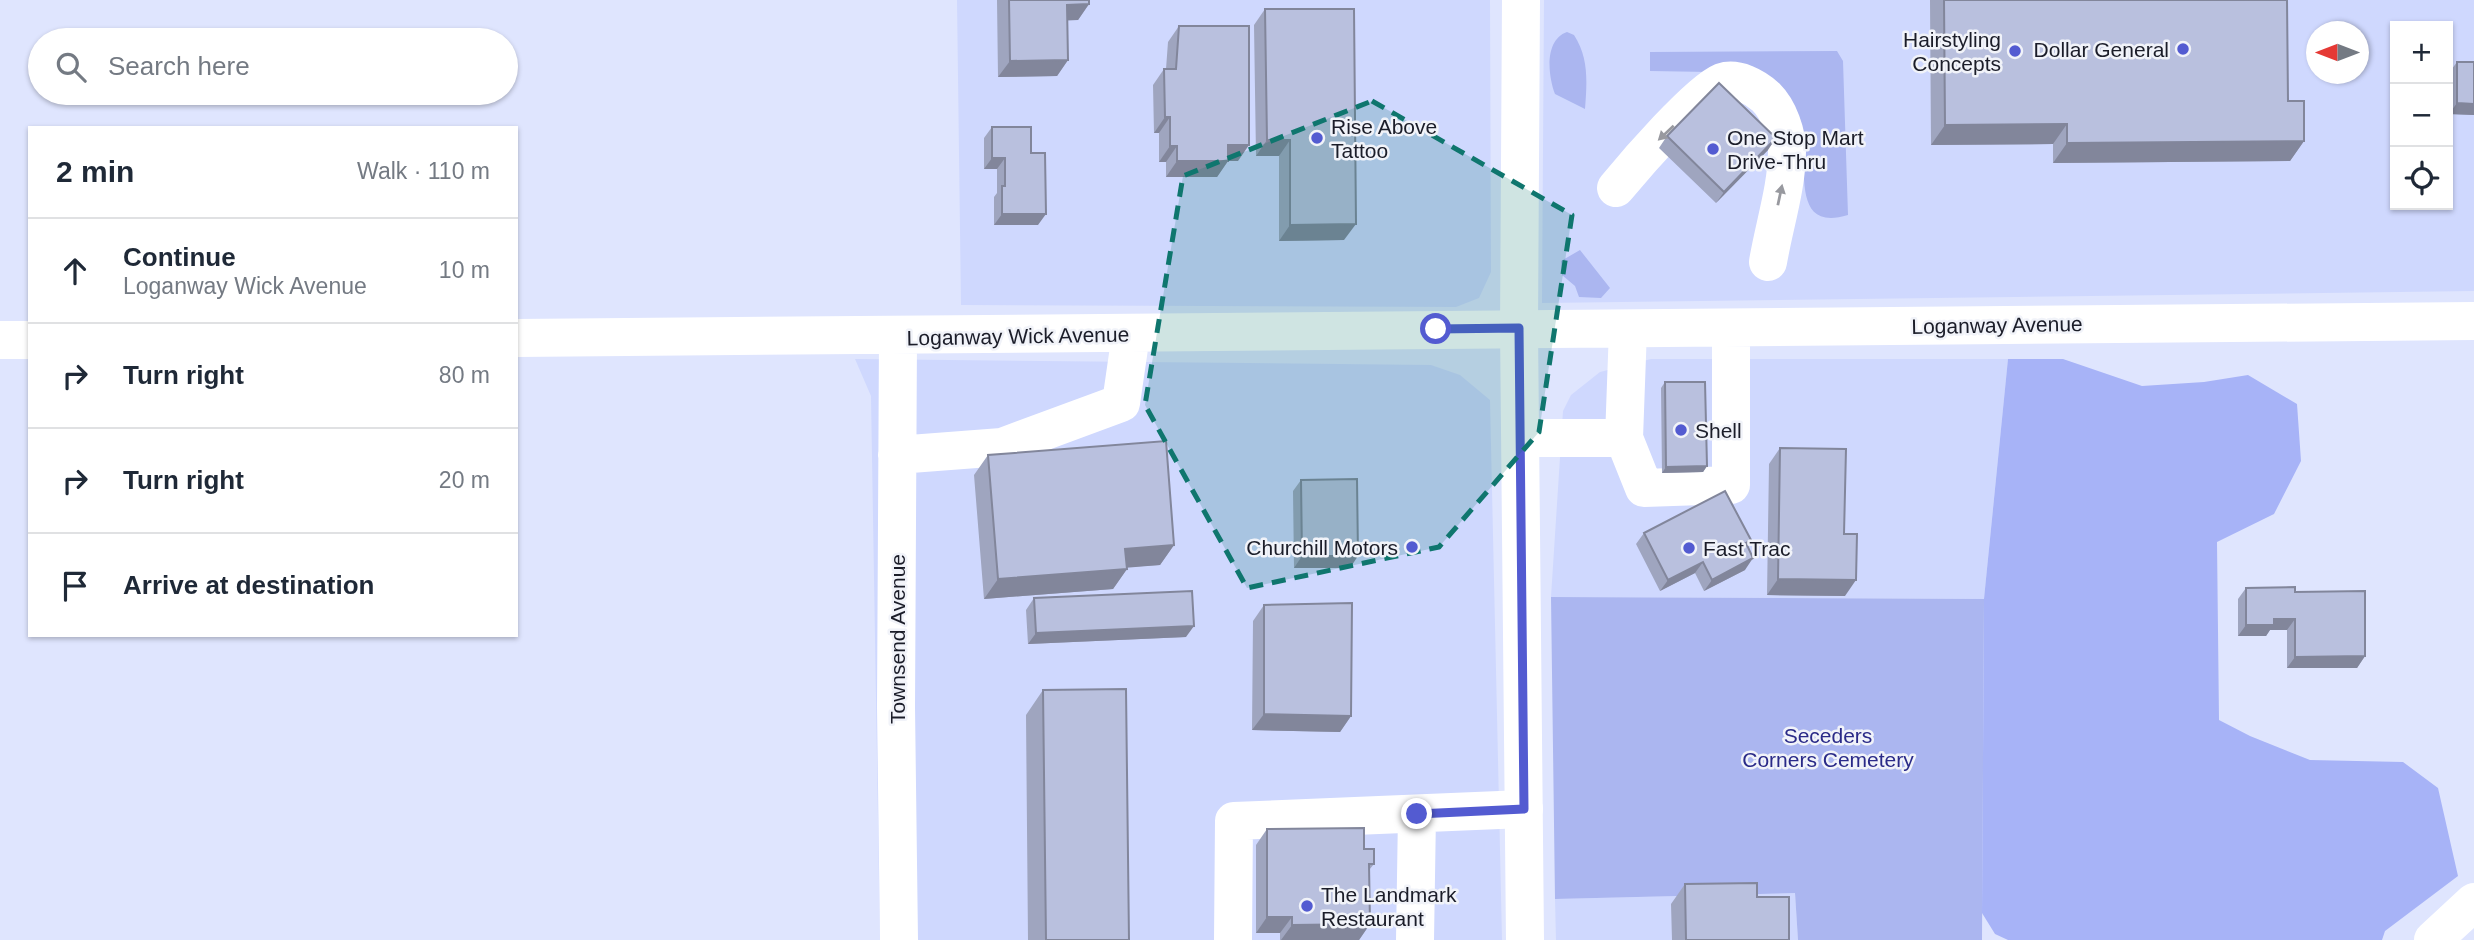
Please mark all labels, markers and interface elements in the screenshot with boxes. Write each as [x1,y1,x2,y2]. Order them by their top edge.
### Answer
north arrow [2306,21,2369,84]
map controls [2390,21,2453,210]
button: + [2390,21,2453,84]
search box [28,28,518,105]
place label: Hairstyling Concepts [1903,28,2001,75]
place label: Dollar General [2034,38,2169,61]
marker: Dollar General [2175,41,2191,57]
marker: Hairstyling Concepts [2007,43,2023,59]
icon: search [52,48,90,86]
text: Search here [108,51,250,81]
button: − [2390,84,2453,147]
place label: Rise Above Tattoo [1331,115,1437,162]
one-way arrow [1658,124,1675,140]
place label: One Stop Mart Drive-Thru [1727,126,1864,173]
marker: Rise Above Tattoo [1309,130,1325,146]
marker: One Stop Mart Drive-Thru [1705,141,1721,157]
button: locate [2390,147,2453,210]
text: 2 min [56,155,134,188]
text: Walk · 110 m [357,158,490,184]
one-way arrow [1774,184,1785,206]
text: Continue [123,242,236,272]
icon: ahead [56,252,94,290]
text: 10 m [439,257,490,283]
text: Loganway Wick Avenue [123,273,367,299]
street label: Loganway Avenue [1911,312,2083,338]
route start [1420,313,1451,344]
street label: Loganway Wick Avenue [907,323,1129,349]
icon: right [56,357,94,395]
text: Turn right [123,360,244,390]
text: 80 m [439,362,490,388]
place label: Shell [1695,419,1742,442]
marker: Shell [1673,422,1689,438]
icon: right [56,462,94,500]
text: Turn right [123,465,244,495]
text: 20 m [439,467,490,493]
place label: Churchill Motors [1246,536,1398,559]
place label: Fast Trac [1703,537,1791,560]
marker: Churchill Motors [1404,539,1420,555]
marker: Fast Trac [1681,540,1697,556]
street label: Townsend Avenue [886,554,909,724]
icon: arrive [56,567,94,605]
text: Arrive at destination [123,570,374,600]
park label: Seceders Corners Cemetery [1742,724,1914,771]
route end [1401,798,1432,829]
place label: The Landmark Restaurant [1321,883,1457,930]
marker: The Landmark Restaurant [1299,898,1315,914]

